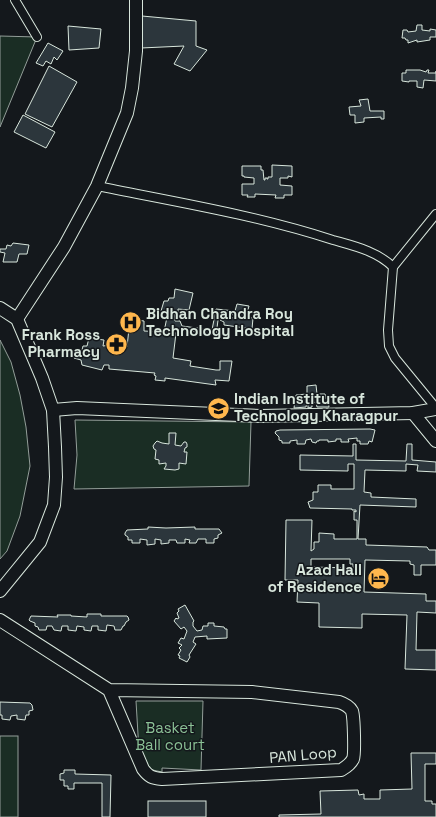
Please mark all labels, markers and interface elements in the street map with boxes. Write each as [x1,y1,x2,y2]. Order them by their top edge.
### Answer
place label: Bidhan Chandra Roy Technology Hospital [146,304,294,340]
hospital icon: Bidhan Chandra Roy Technology Hospital [117,310,143,336]
place label: Frank Ross Pharmacy [22,325,100,361]
pharmacy icon: Frank Ross Pharmacy [103,331,129,357]
place label: Indian Institute of Technology Kharagpur [234,389,398,425]
school or university icon: Indian Institute of Technology Kharagpur [205,395,231,421]
place label: Azad Hall of Residence [268,560,362,596]
hotel icon: Azad Hall of Residence [365,566,391,592]
park label: Basket Ball court [135,718,205,754]
street label: PAN Loop [268,742,338,767]

